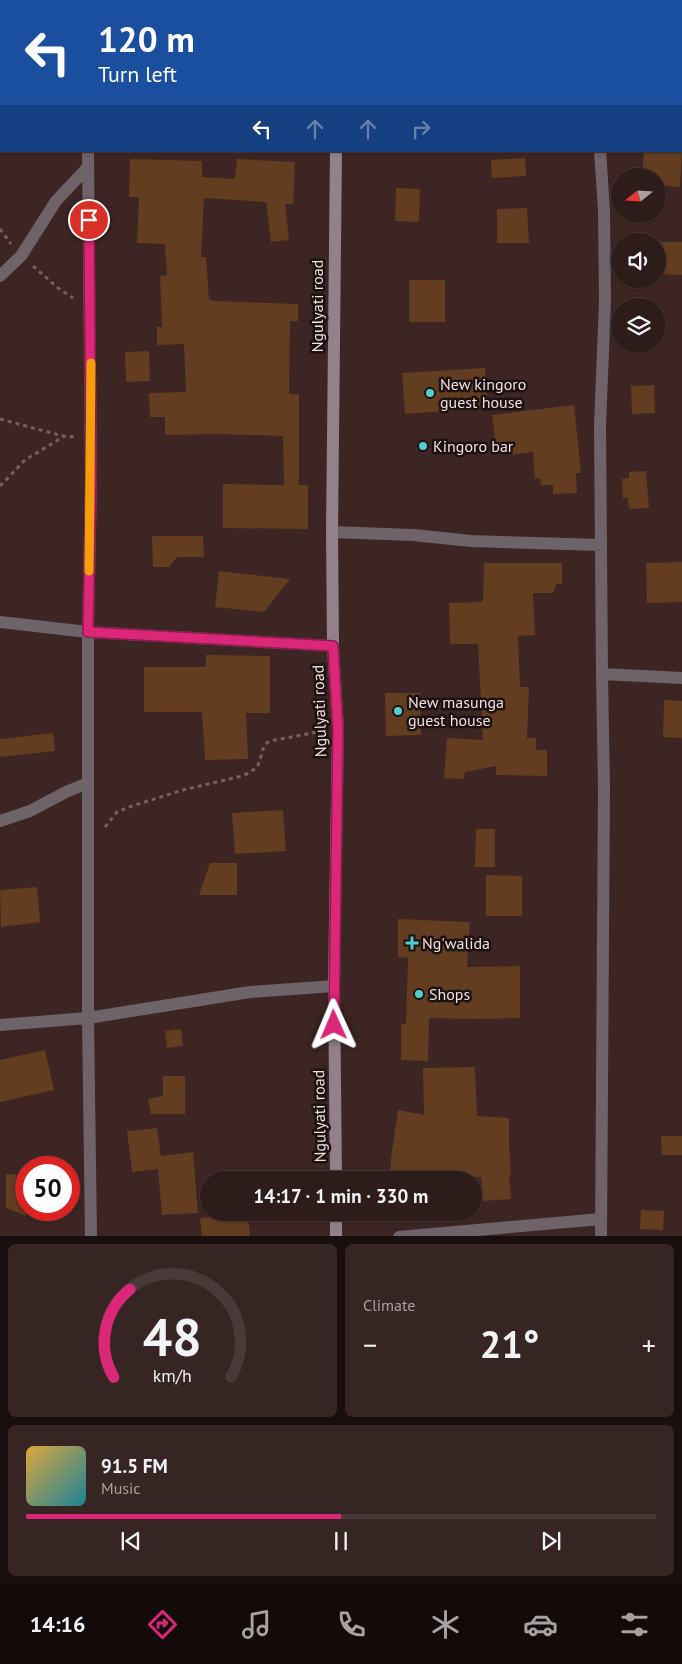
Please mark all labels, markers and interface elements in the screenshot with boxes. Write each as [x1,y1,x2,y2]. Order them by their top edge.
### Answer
text: 120 m [98,16,195,62]
icon: left [15,20,80,85]
text: Turn left [98,60,177,88]
icon: left [248,115,276,143]
icon: ahead [301,115,329,143]
icon: ahead [354,115,382,143]
icon: right [407,115,435,143]
north arrow [611,168,666,222]
map controls [611,168,666,353]
pin [68,199,110,241]
icon: arrive [75,206,103,234]
button: sound [611,233,666,288]
street label: Ngulyati road [307,260,327,352]
button: layers [611,298,666,353]
place label: New kingoro guest house [440,374,526,412]
marker: New kingoro guest house [424,387,436,399]
place label: Kingoro bar [433,436,514,456]
marker: Kingoro bar [417,440,429,452]
street label: Ngulyati road [307,664,331,758]
place label: New masunga guest house [408,692,504,730]
marker: New masunga guest house [392,705,404,717]
place label: Ng'walida [422,933,490,953]
marker: Ng'walida [406,937,418,949]
place label: Shops [429,984,470,1004]
marker: Shops [413,988,425,1000]
position arrow [307,998,359,1050]
street label: Ngulyati road [308,1070,330,1162]
speed limit sign: 50 [15,1156,80,1221]
text: 14:17 · 1 min · 330 m [254,1184,428,1208]
text: Climate [363,1295,415,1315]
text: 48 [143,1303,202,1370]
text: 21° [480,1319,539,1368]
text: − [363,1326,377,1363]
text: + [642,1326,656,1363]
text: km/h [153,1364,192,1387]
text: 91.5 FM [101,1454,168,1478]
text: Music [101,1478,141,1498]
icon: previous [117,1527,145,1555]
icon: pause [327,1527,355,1555]
icon: next [537,1527,565,1555]
icon: directions [145,1607,180,1642]
icon: music [239,1607,274,1642]
icon: phone [334,1607,369,1642]
icon: climate [428,1607,463,1642]
icon: car [523,1607,558,1642]
icon: filters [617,1607,652,1642]
text: 14:16 [30,1610,86,1638]

